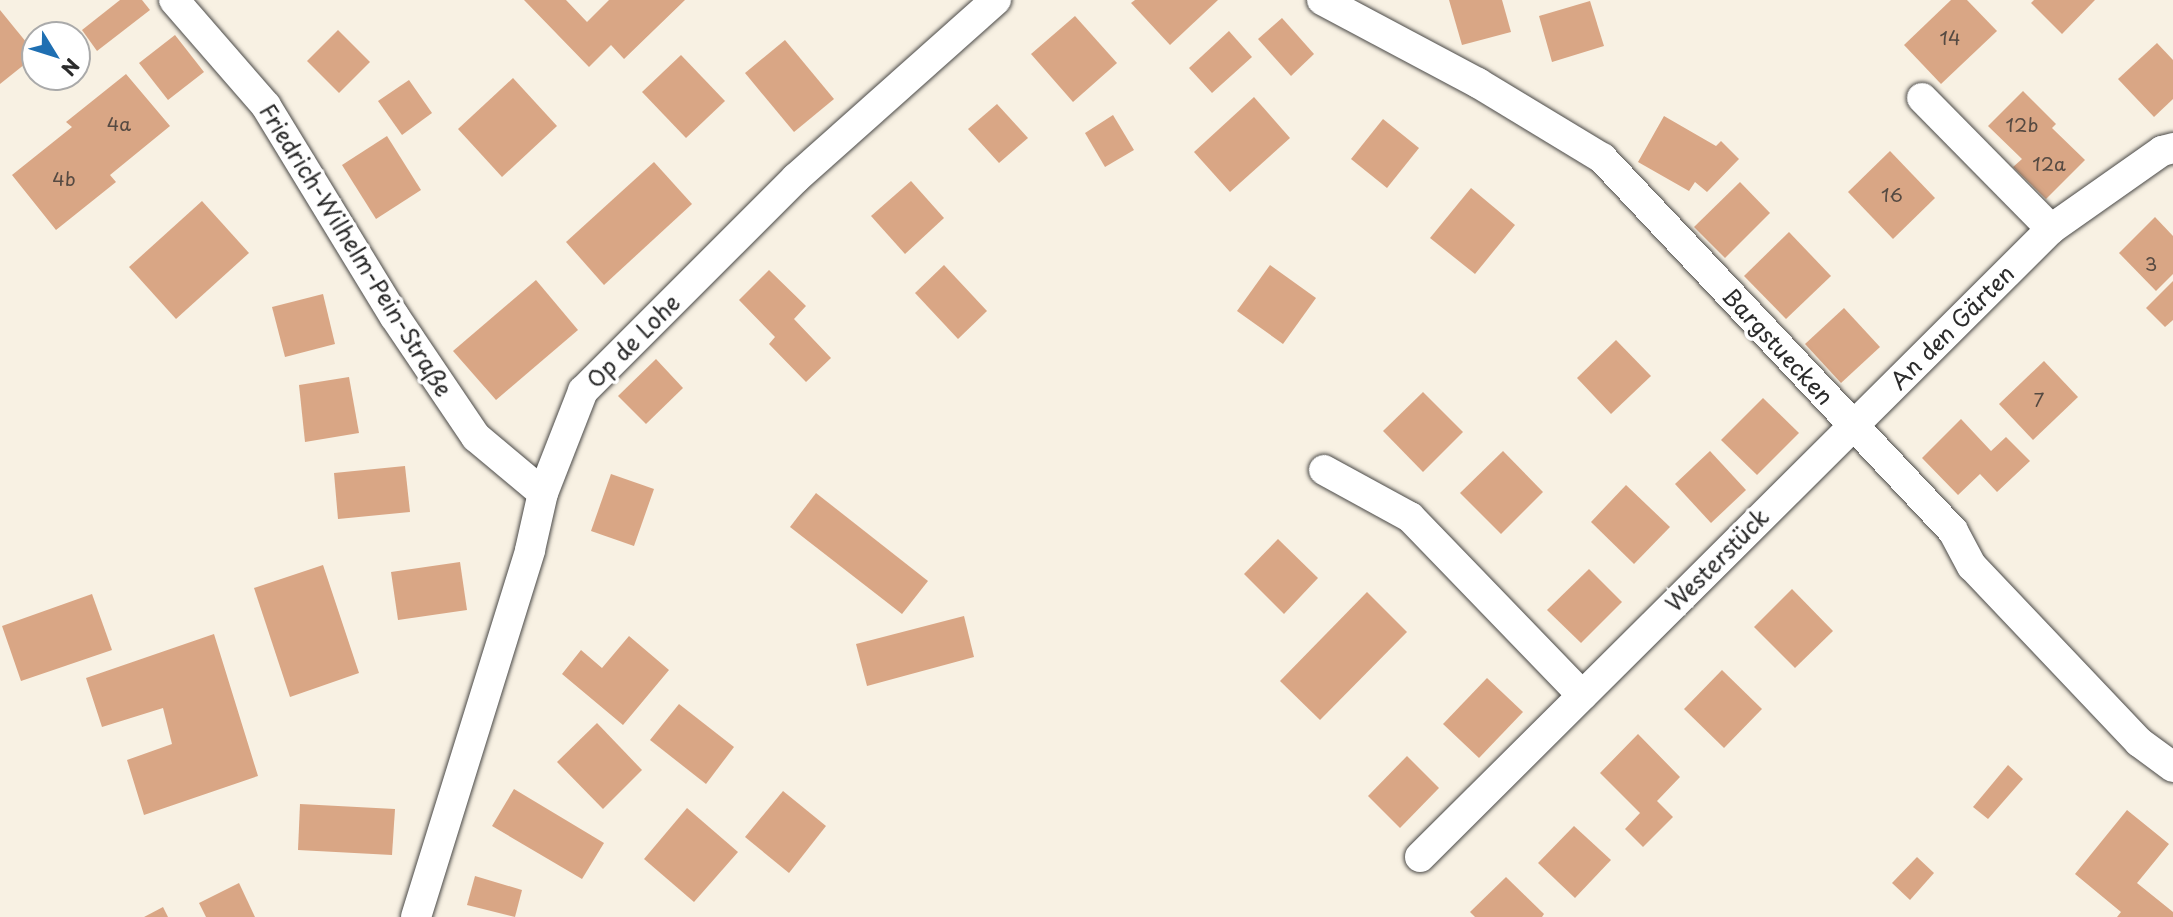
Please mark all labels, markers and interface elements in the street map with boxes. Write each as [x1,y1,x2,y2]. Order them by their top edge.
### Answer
north arrow [21,21,91,91]
house number: 14 [1939,27,1961,49]
text: N [55,53,87,82]
street label: Friedrich-Wilhelm-Pein-Straße [254,98,458,402]
house number: 4a [107,113,131,135]
house number: 12b [2006,114,2038,136]
house number: 12a [2032,153,2066,175]
house number: 4b [52,168,76,190]
house number: 16 [1881,184,1903,206]
house number: 3 [2145,253,2157,275]
street label: An den Gärten [1884,259,2020,395]
street label: Bargstuecken [1717,282,1839,410]
street label: Op de Lohe [580,288,686,394]
house number: 7 [2034,389,2044,411]
street label: Westerstück [1660,503,1774,617]

